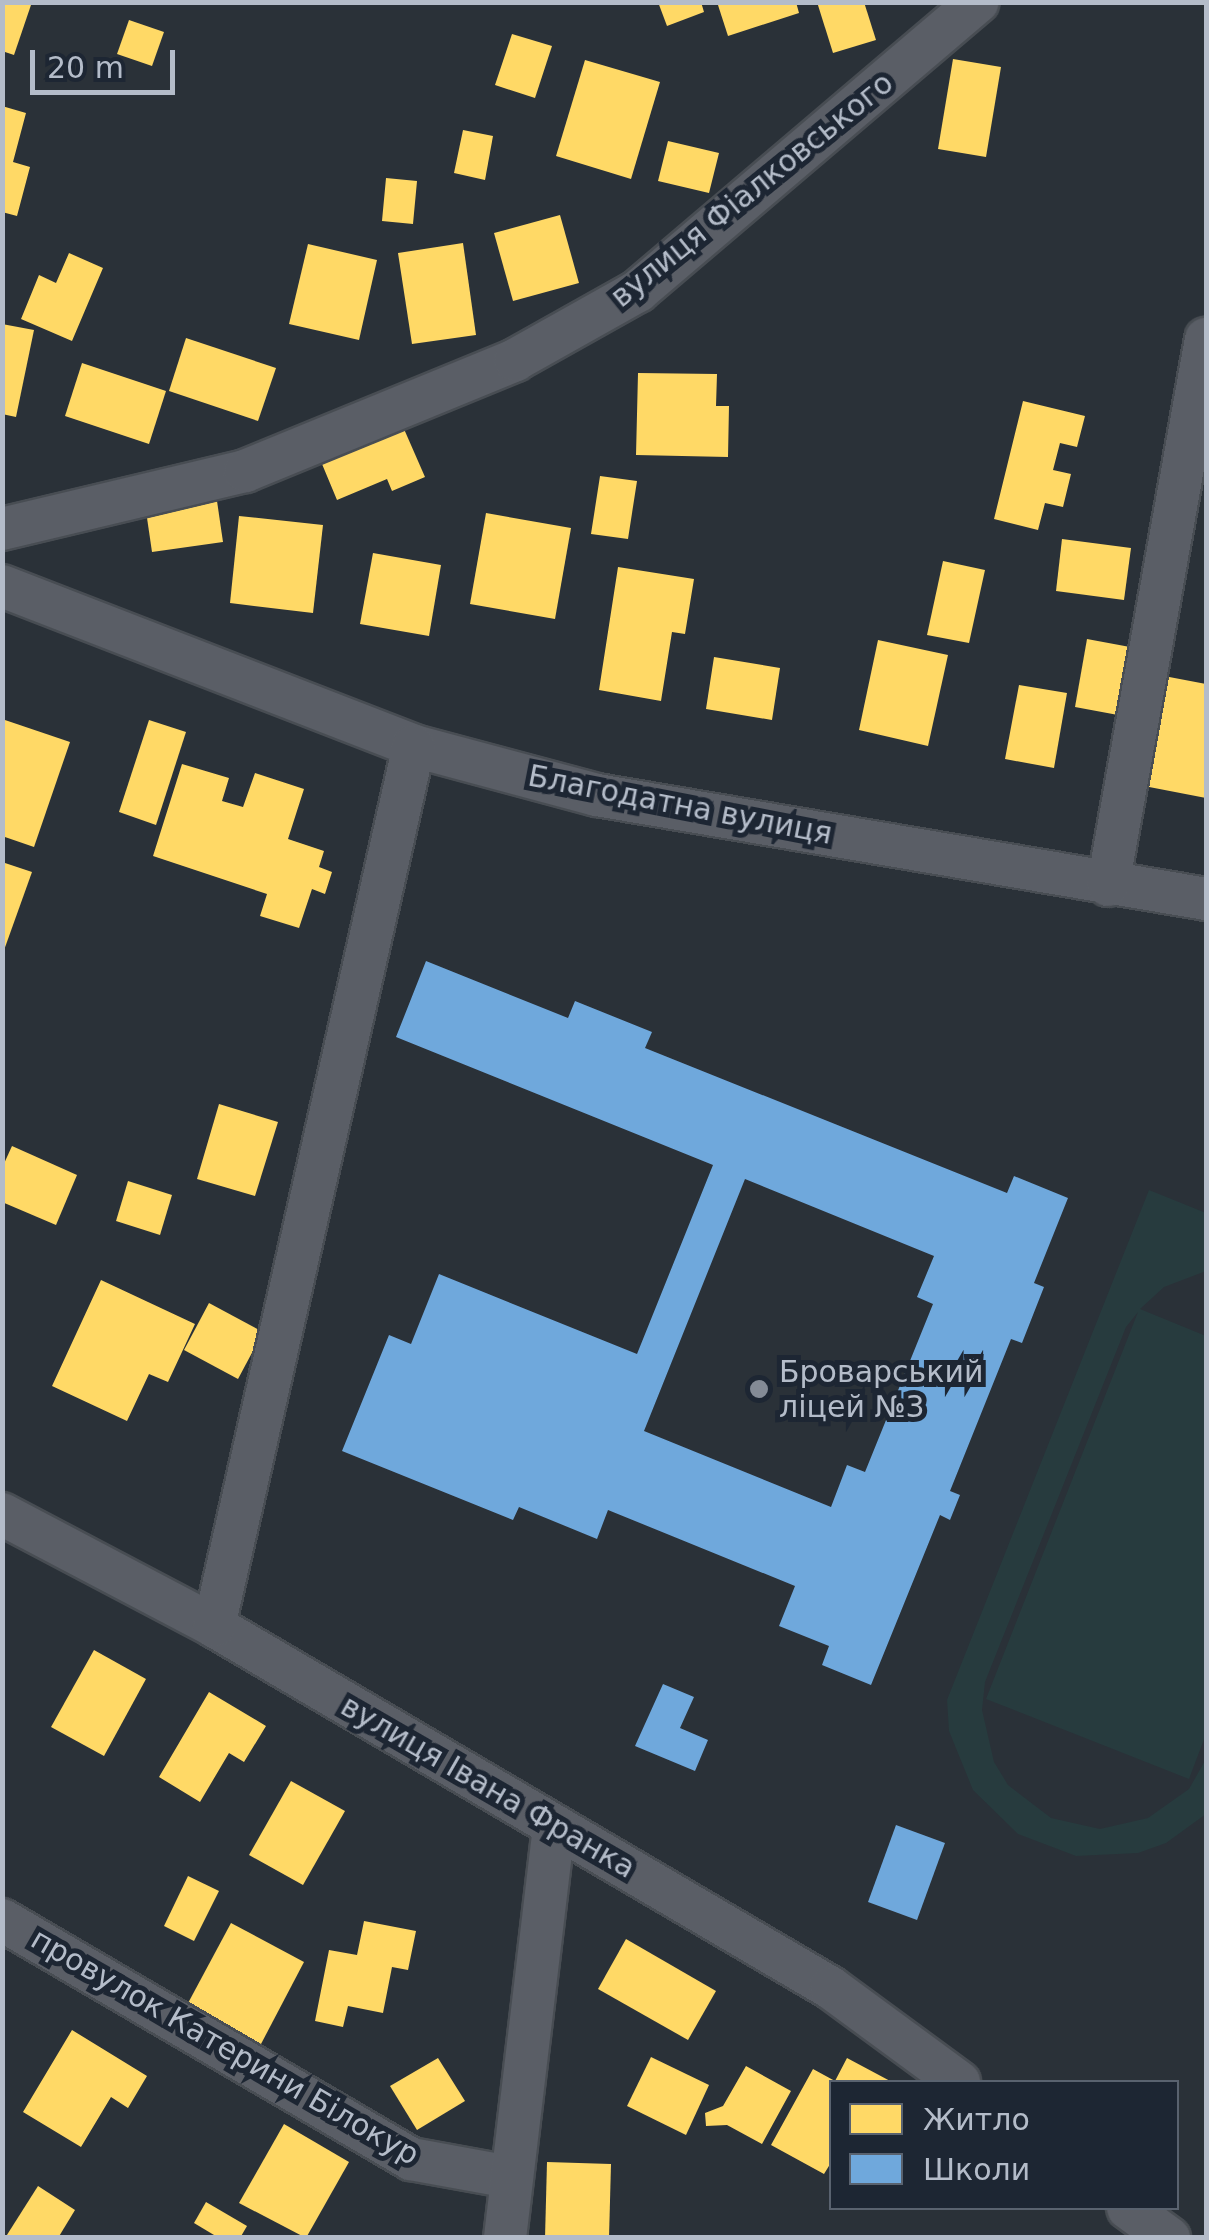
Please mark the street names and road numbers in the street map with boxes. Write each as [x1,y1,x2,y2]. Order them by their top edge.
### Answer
street label: вулиця Фіалковського [604,65,900,315]
street label: Благодатна вулиця [525,758,835,852]
street label: вулиця Івана Франка [334,1688,642,1886]
street label: провулок Катерини Білокур [25,1921,425,2173]

